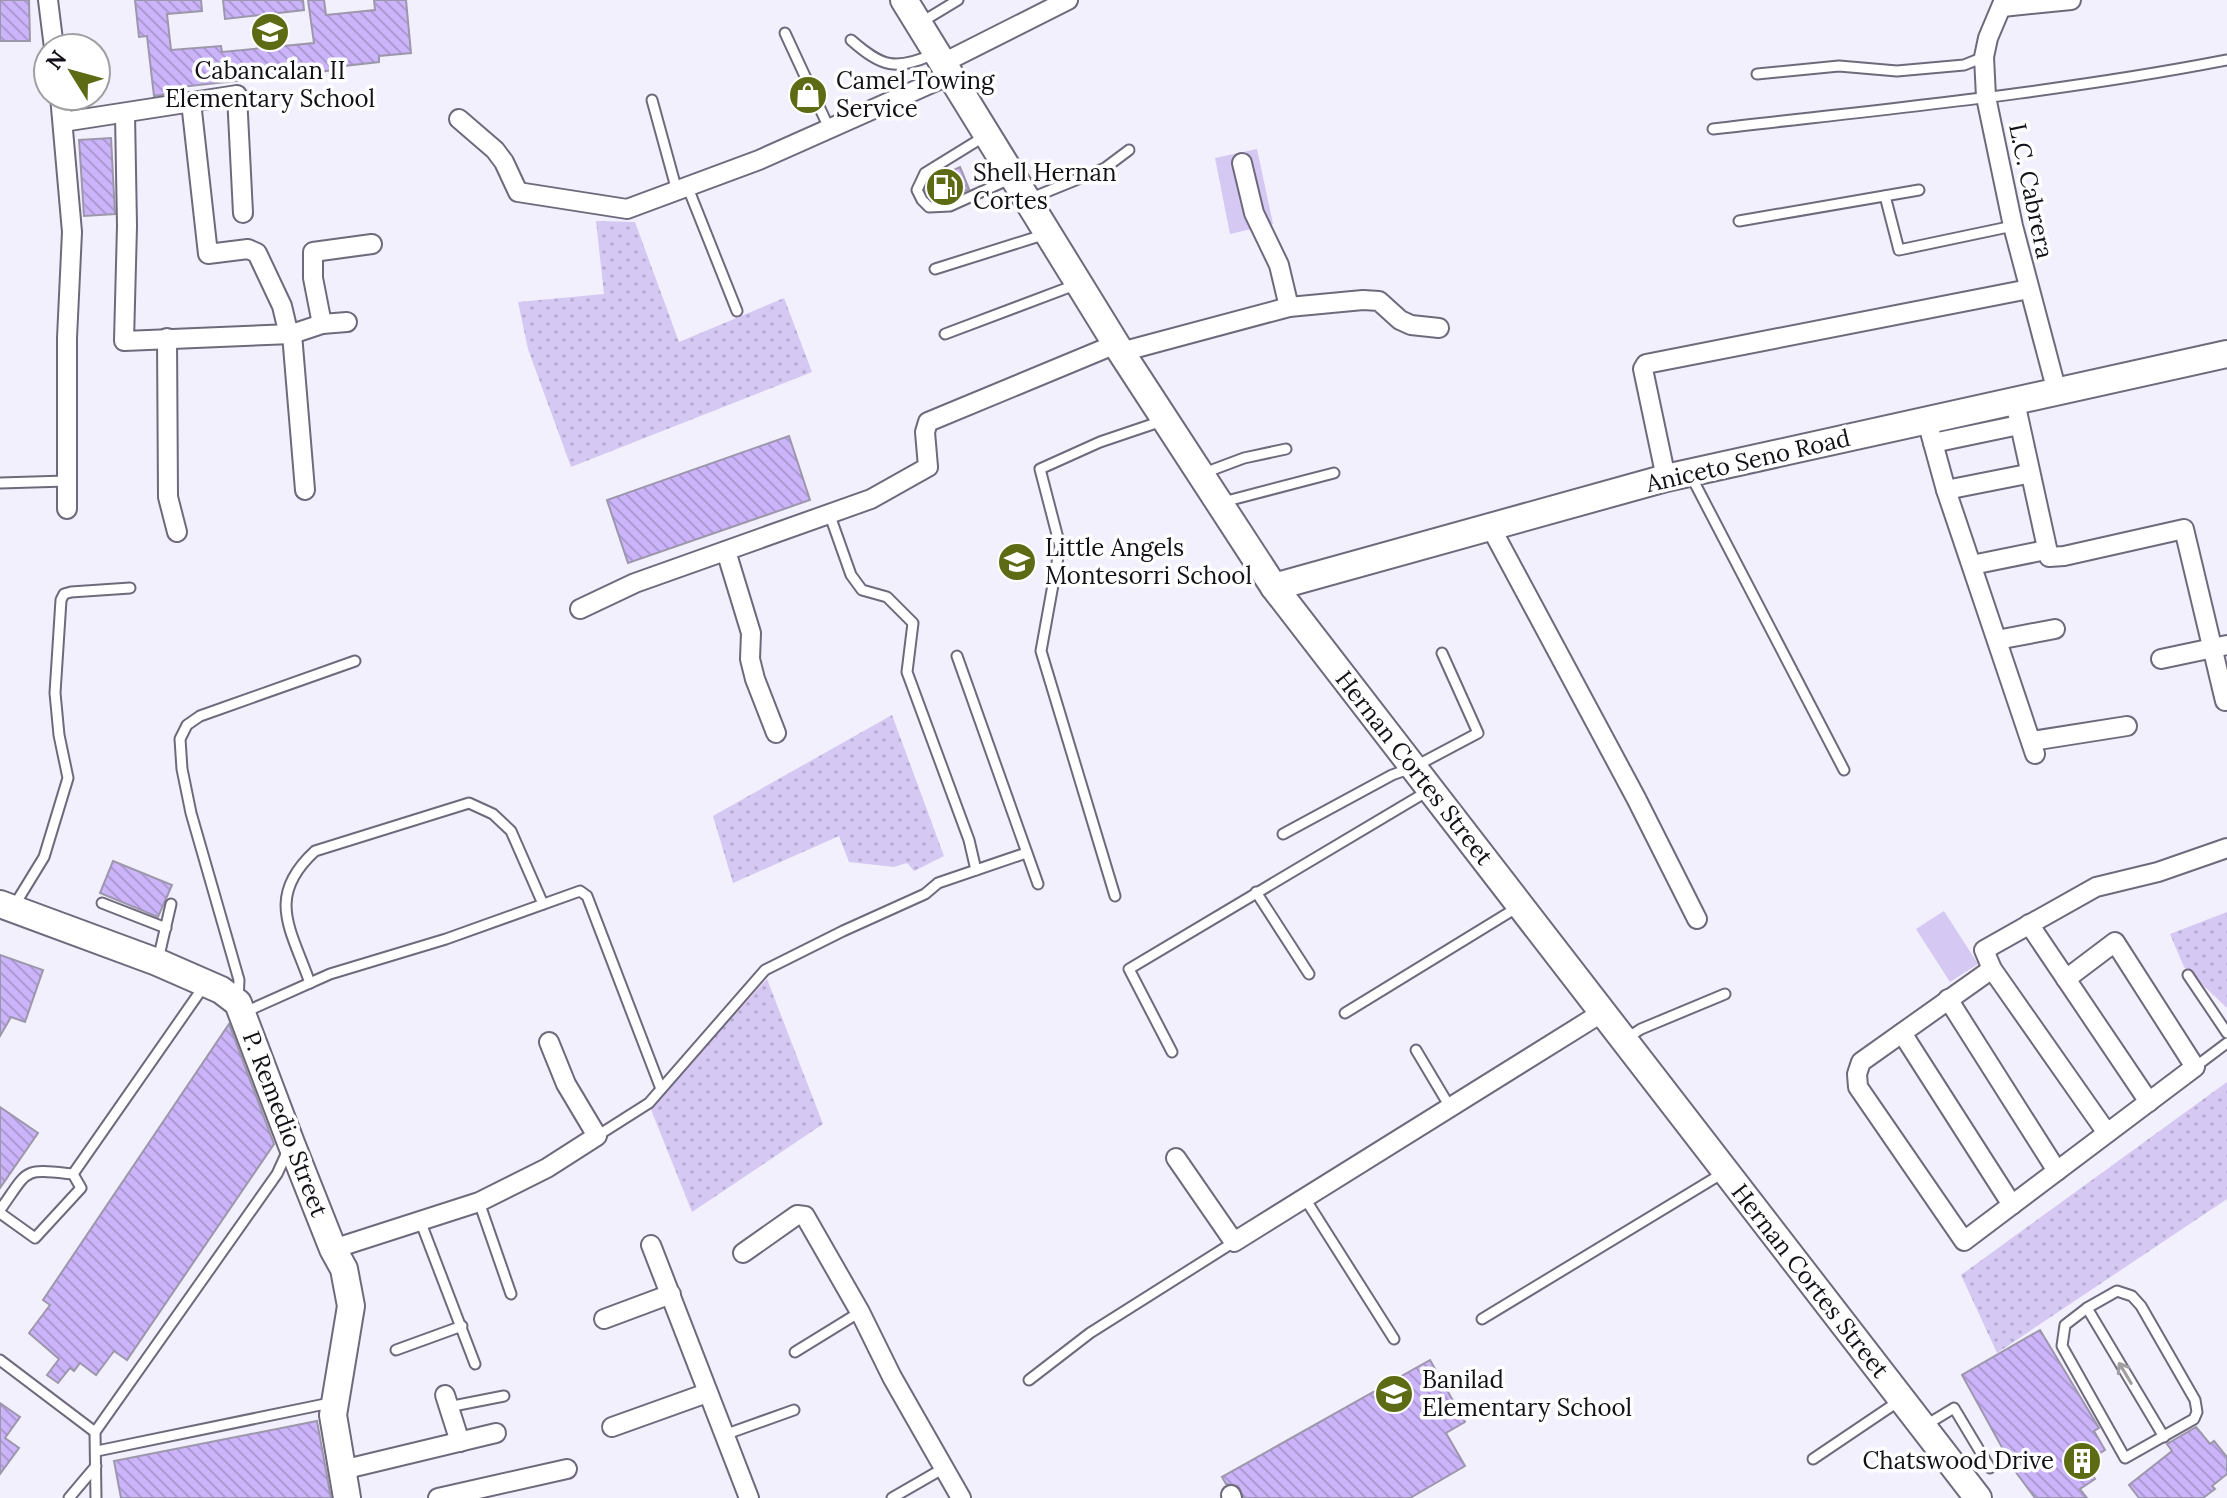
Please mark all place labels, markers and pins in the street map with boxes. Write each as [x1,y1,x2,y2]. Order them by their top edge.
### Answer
school or university icon: Cabancalan II Elementary School [249,11,291,53]
place label: Cabancalan II Elementary School [165,55,375,114]
place label: Camel Towing Service [836,65,995,124]
shop icon: Camel Towing Service [787,74,829,116]
place label: Shell Hernan Cortes [973,157,1116,216]
fuel station icon: Shell Hernan Cortes [924,166,966,208]
place label: Little Angels Montesorri School [1045,532,1252,591]
school or university icon: Little Angels Montesorri School [996,541,1038,583]
place label: Banilad Elementary School [1422,1364,1632,1423]
school or university icon: Banilad Elementary School [1373,1373,1415,1415]
building icon: Chatswood Drive [2061,1440,2103,1482]
place label: Chatswood Drive [1863,1445,2054,1476]

